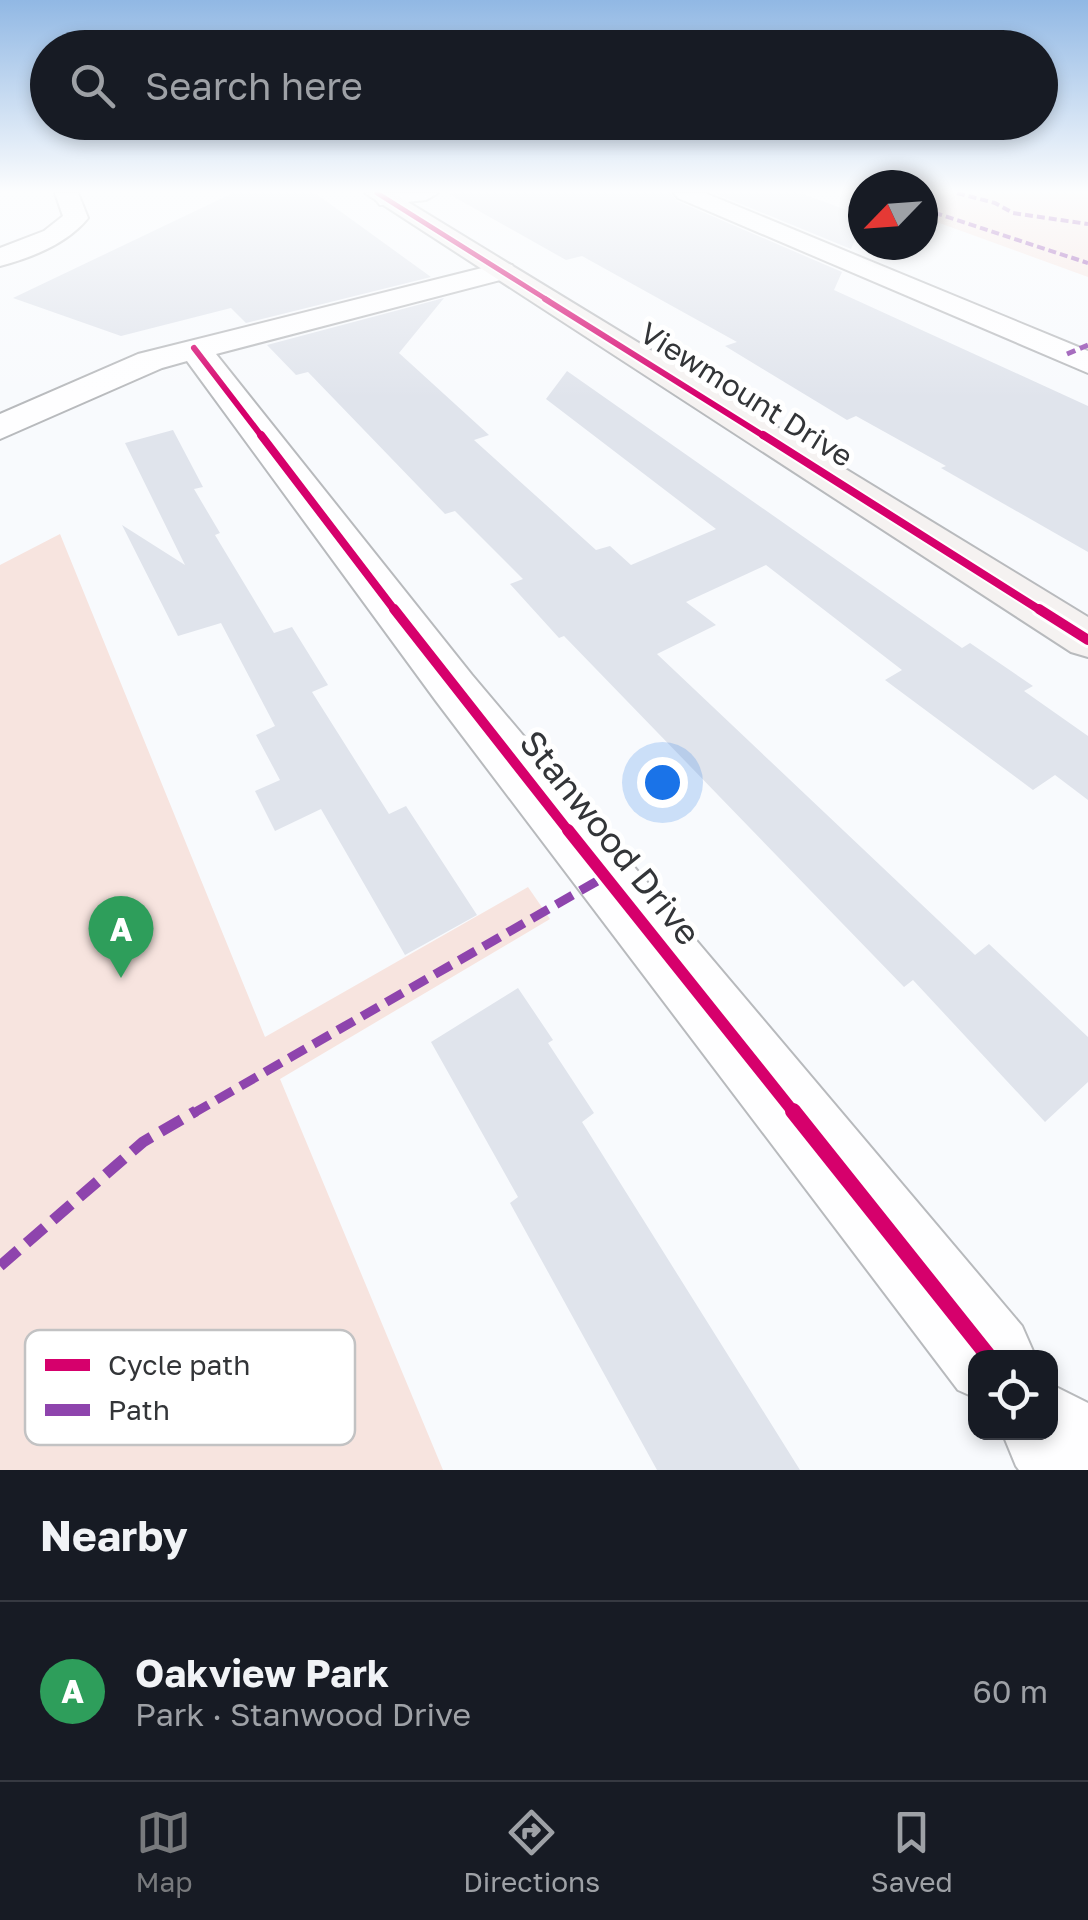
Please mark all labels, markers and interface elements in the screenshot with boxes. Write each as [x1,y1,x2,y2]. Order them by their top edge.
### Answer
search box [30,30,1058,140]
icon: search [65,58,120,113]
text: Search here [145,63,363,108]
north arrow [848,170,938,260]
street label: Viewmount Drive [633,314,860,474]
street label: Stanwood Drive [511,722,710,953]
your location [637,757,688,808]
pin: A [88,896,154,978]
legend [25,1330,355,1445]
text: Cycle path [108,1348,251,1381]
map controls [968,1350,1058,1440]
button: locate [968,1350,1058,1440]
text: Path [108,1393,170,1426]
text: Nearby [40,1510,188,1560]
text: Oakview Park [135,1650,389,1695]
text: A [61,1672,84,1710]
text: 60 m [972,1672,1048,1710]
text: Park · Stanwood Drive [135,1695,471,1733]
tab: Map [135,1805,193,1898]
tab: Directions [463,1805,600,1898]
tab: Saved [871,1805,953,1898]

